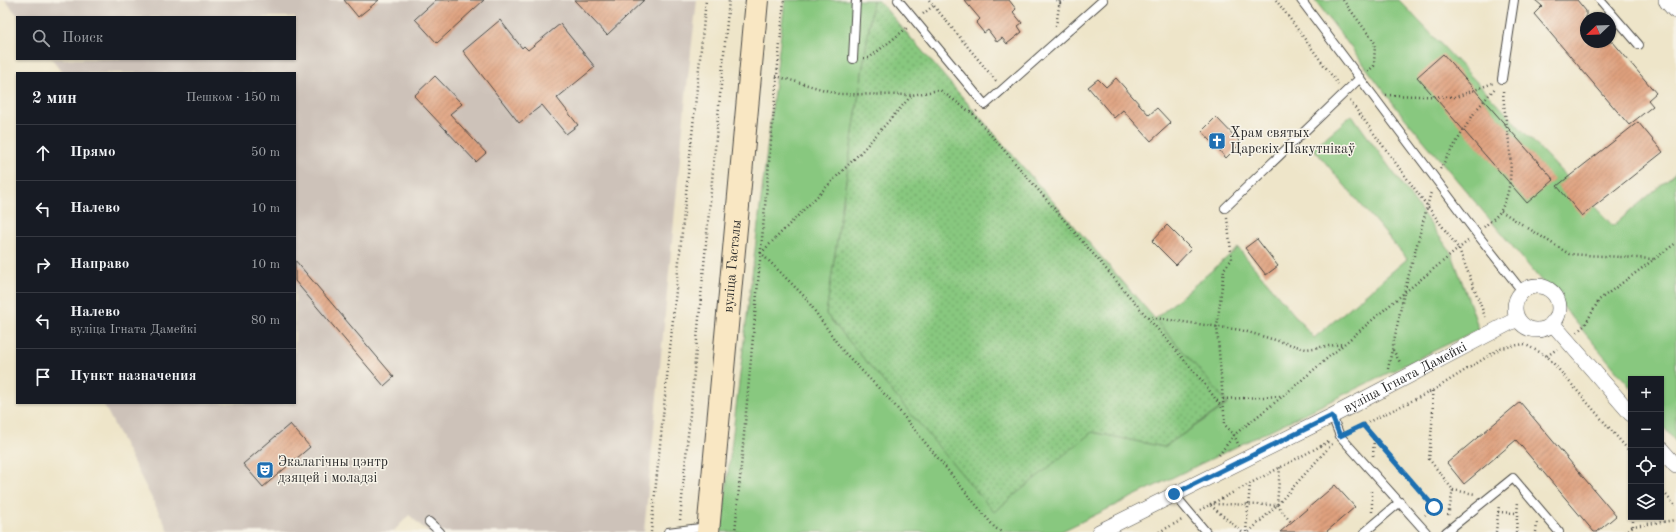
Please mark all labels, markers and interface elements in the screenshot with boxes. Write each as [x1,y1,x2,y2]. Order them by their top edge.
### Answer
north arrow [1580,12,1616,48]
search box [16,16,296,60]
icon: search [30,27,52,49]
text: Поиск [62,31,103,46]
text: 2 мин [32,90,77,107]
text: Пешком · 150 m [186,91,280,104]
place label: Храм святых Царскіх Пакутнікаў [1230,126,1356,156]
church icon: Храм святых Царскіх Пакутнікаў [1207,131,1227,151]
icon: ahead [32,142,54,164]
text: Прямо [70,145,116,160]
text: 50 m [251,146,280,159]
icon: left [32,198,54,220]
text: Налево [70,201,120,216]
text: 10 m [251,202,280,215]
street label: вуліца Гастэлы [721,219,744,313]
icon: right [32,254,54,276]
text: Направо [70,257,129,272]
text: 10 m [251,258,280,271]
text: Налево [70,305,120,320]
icon: left [32,310,54,332]
text: 80 m [251,314,280,327]
text: вуліца Ігната Дамейкі [70,323,197,336]
street label: вуліца Ігната Дамейкі [1342,340,1469,416]
icon: arrive [32,366,54,388]
text: Пункт назначения [70,369,197,384]
map controls [1628,376,1664,520]
button: + [1628,376,1664,412]
button: − [1628,412,1664,448]
button: locate [1628,448,1664,484]
place label: Экалагічны цэнтр дзяцей і моладзі [278,455,388,485]
theatre icon: Экалагічны цэнтр дзяцей і моладзі [255,460,275,480]
button: layers [1628,484,1664,520]
route end [1165,485,1183,503]
route start [1425,498,1443,516]

